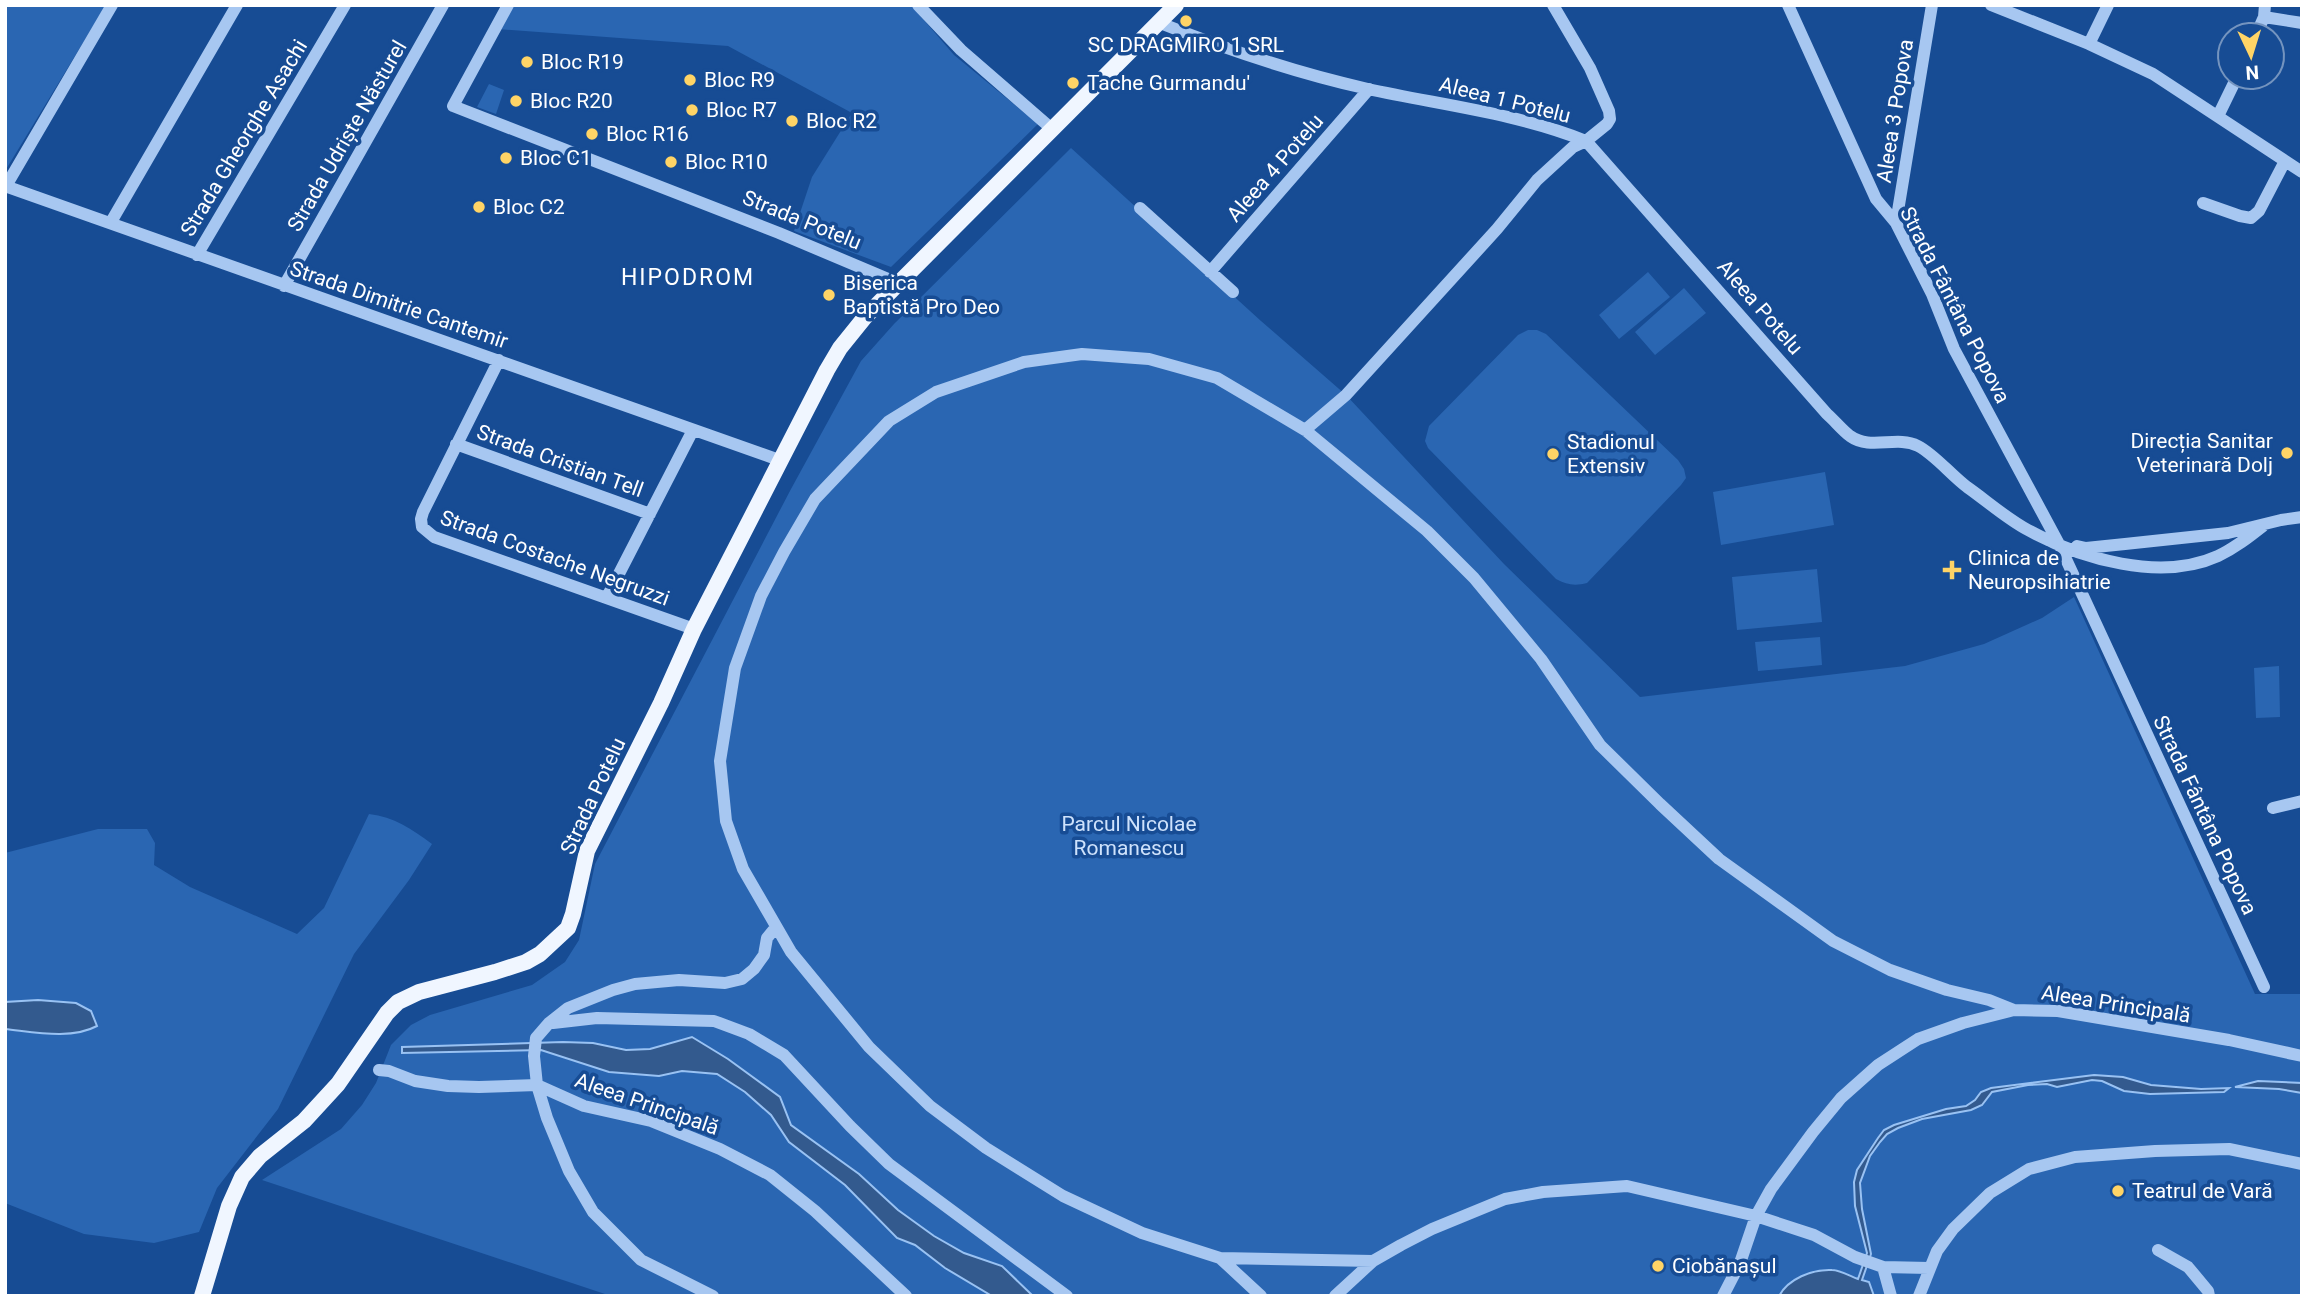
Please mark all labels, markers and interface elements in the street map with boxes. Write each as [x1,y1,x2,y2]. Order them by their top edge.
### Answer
marker: SC DRAGMIRO 1 SRL [1178,13,1194,29]
north arrow [2216,21,2286,91]
place label: SC DRAGMIRO 1 SRL [1088,33,1284,57]
street label: Strada Gheorghe Asachi [176,35,312,241]
street label: Strada Udriște Năsturel [282,36,412,236]
street label: Aleea 3 Popova [1872,38,1918,184]
place label: Bloc R19 [541,50,624,74]
marker: Bloc R19 [519,54,535,70]
text: N [2245,61,2260,84]
place label: Bloc R9 [704,68,775,92]
place label: Tache Gurmandu' [1087,71,1250,95]
marker: Bloc R9 [682,72,698,88]
street label: Aleea 1 Potelu [1437,72,1573,128]
marker: Tache Gurmandu' [1065,75,1081,91]
place label: Bloc R20 [530,89,613,113]
marker: Bloc R20 [508,93,524,109]
place label: Bloc R7 [706,98,777,122]
marker: Bloc R7 [684,102,700,118]
place label: Bloc R2 [806,109,877,133]
street label: Aleea 4 Potelu [1222,109,1328,227]
marker: Bloc R2 [784,113,800,129]
place label: Bloc R16 [606,122,689,146]
marker: Bloc R16 [584,126,600,142]
place label: Bloc C1 [520,146,592,170]
marker: Bloc C1 [498,150,514,166]
place label: Bloc R10 [685,150,768,174]
marker: Bloc R10 [663,154,679,170]
street label: Strada Potelu [739,185,865,255]
place label: Bloc C2 [493,195,565,219]
marker: Bloc C2 [471,199,487,215]
street label: Strada Fântâna Popova [1895,203,2015,407]
street label: Aleea Potelu [1712,255,1808,359]
street label: Strada Dimitrie Cantemir [287,256,511,354]
district label: HIPODROM [621,264,755,291]
place label: Biserica Baptistă Pro Deo [843,271,1000,319]
marker: Biserica Baptistă Pro Deo [821,287,837,303]
street label: Strada Cristian Tell [474,420,646,502]
place label: Direcția Sanitar Veterinară Dolj [2130,429,2273,477]
place label: Stadionul Extensiv [1567,430,1655,478]
marker: Direcția Sanitar Veterinară Dolj [2279,445,2295,461]
marker: Stadionul Extensiv [1545,446,1561,462]
street label: Strada Costache Negruzzi [437,505,673,611]
place label: Clinica de Neuropsihiatrie [1968,546,2111,594]
marker: Clinica de Neuropsihiatrie [1942,560,1962,580]
street label: Strada Fântâna Popova [2148,712,2262,918]
street label: Strada Potelu [556,734,630,858]
park label: Parcul Nicolae Romanescu [1061,812,1197,860]
street label: Aleea Principală [2040,980,2192,1028]
street label: Aleea Principală [572,1068,722,1140]
place label: Teatrul de Vară [2132,1179,2273,1203]
marker: Teatrul de Vară [2110,1183,2126,1199]
place label: Ciobănașul [1672,1254,1777,1278]
marker: Ciobănașul [1650,1258,1666,1274]

